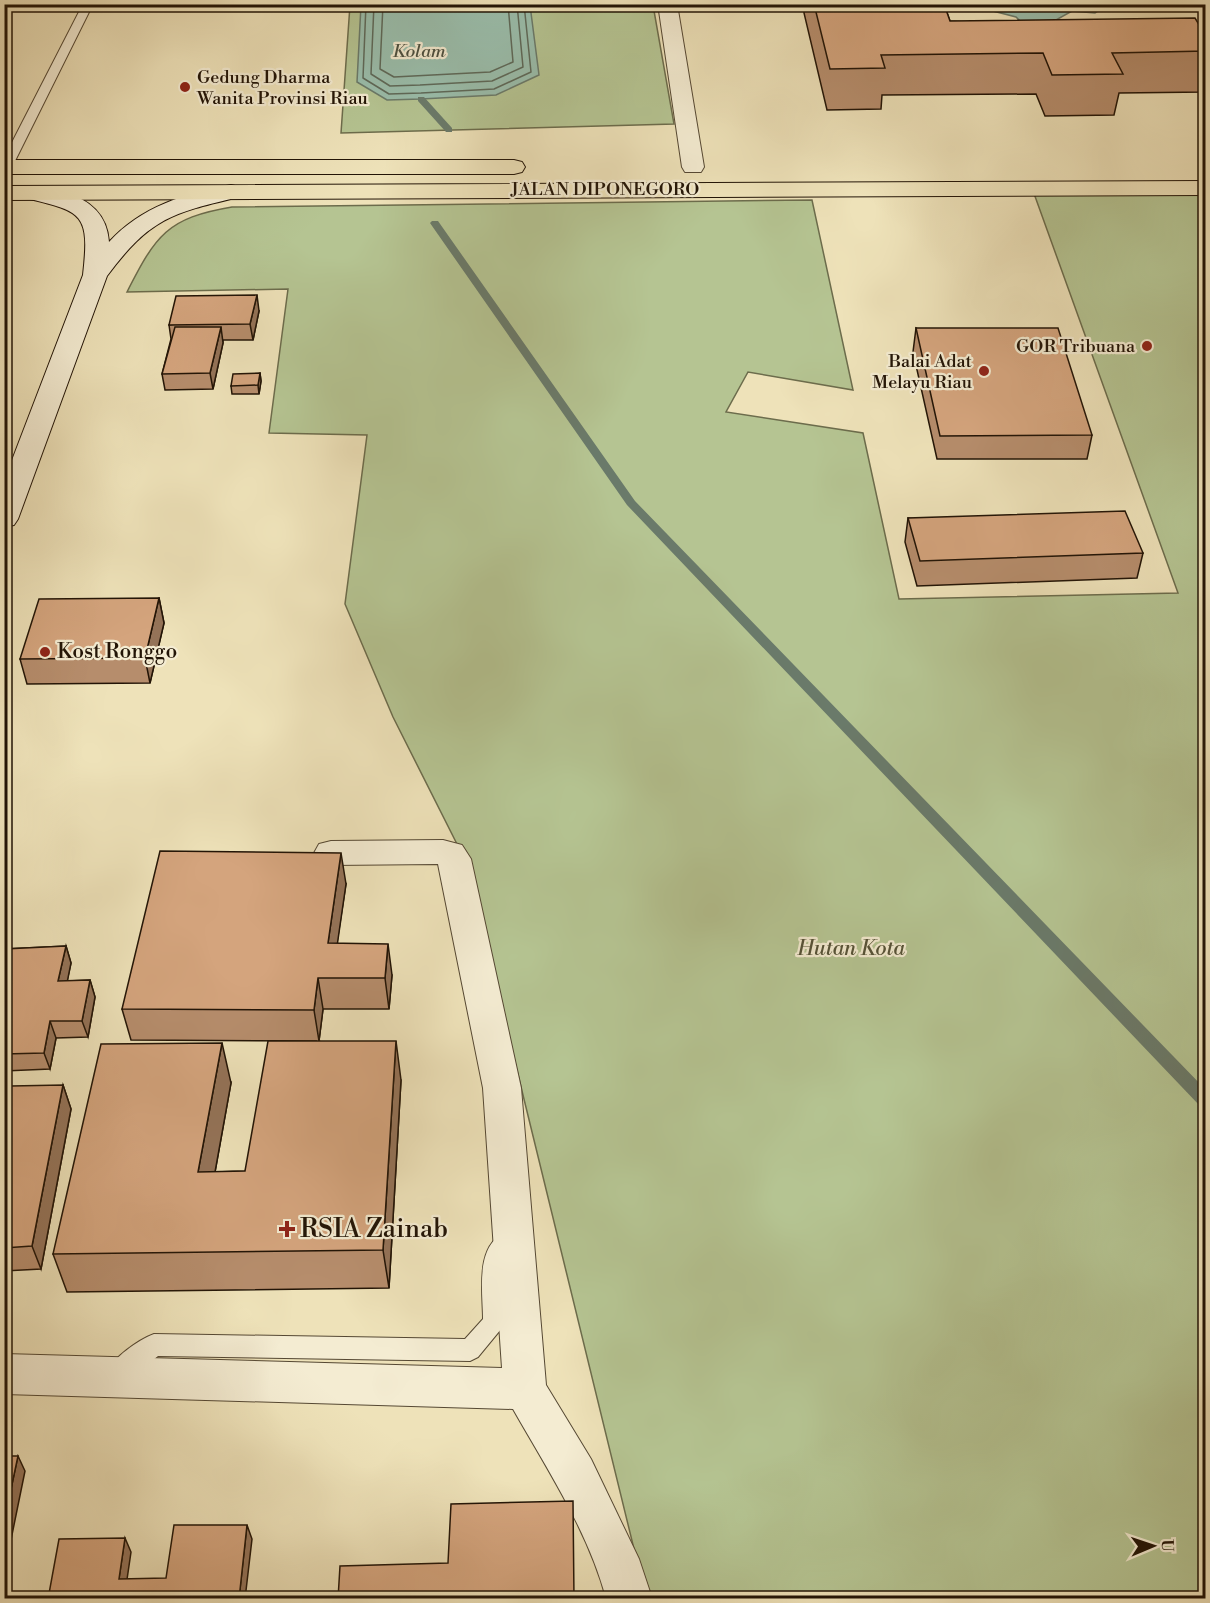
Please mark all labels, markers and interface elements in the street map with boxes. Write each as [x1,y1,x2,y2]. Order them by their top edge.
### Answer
water label: Kolam [393,40,446,63]
place label: Gedung Dharma Wanita Provinsi Riau [196,66,368,110]
marker: Gedung Dharma Wanita Provinsi Riau [178,80,192,94]
street label: JALAN DIPONEGORO [510,178,699,201]
place label: GOR Tribuana [1016,335,1136,358]
marker: GOR Tribuana [1140,339,1154,353]
place label: Balai Adat Melayu Riau [872,350,973,394]
marker: Balai Adat Melayu Riau [977,364,991,378]
place label: Kost Ronggo [57,639,177,665]
marker: Kost Ronggo [38,645,52,659]
park label: Hutan Kota [796,936,905,962]
place label: RSIA Zainab [300,1213,448,1245]
marker: RSIA Zainab [278,1220,296,1238]
north arrow [1123,1516,1183,1576]
text: U [1157,1539,1177,1553]

